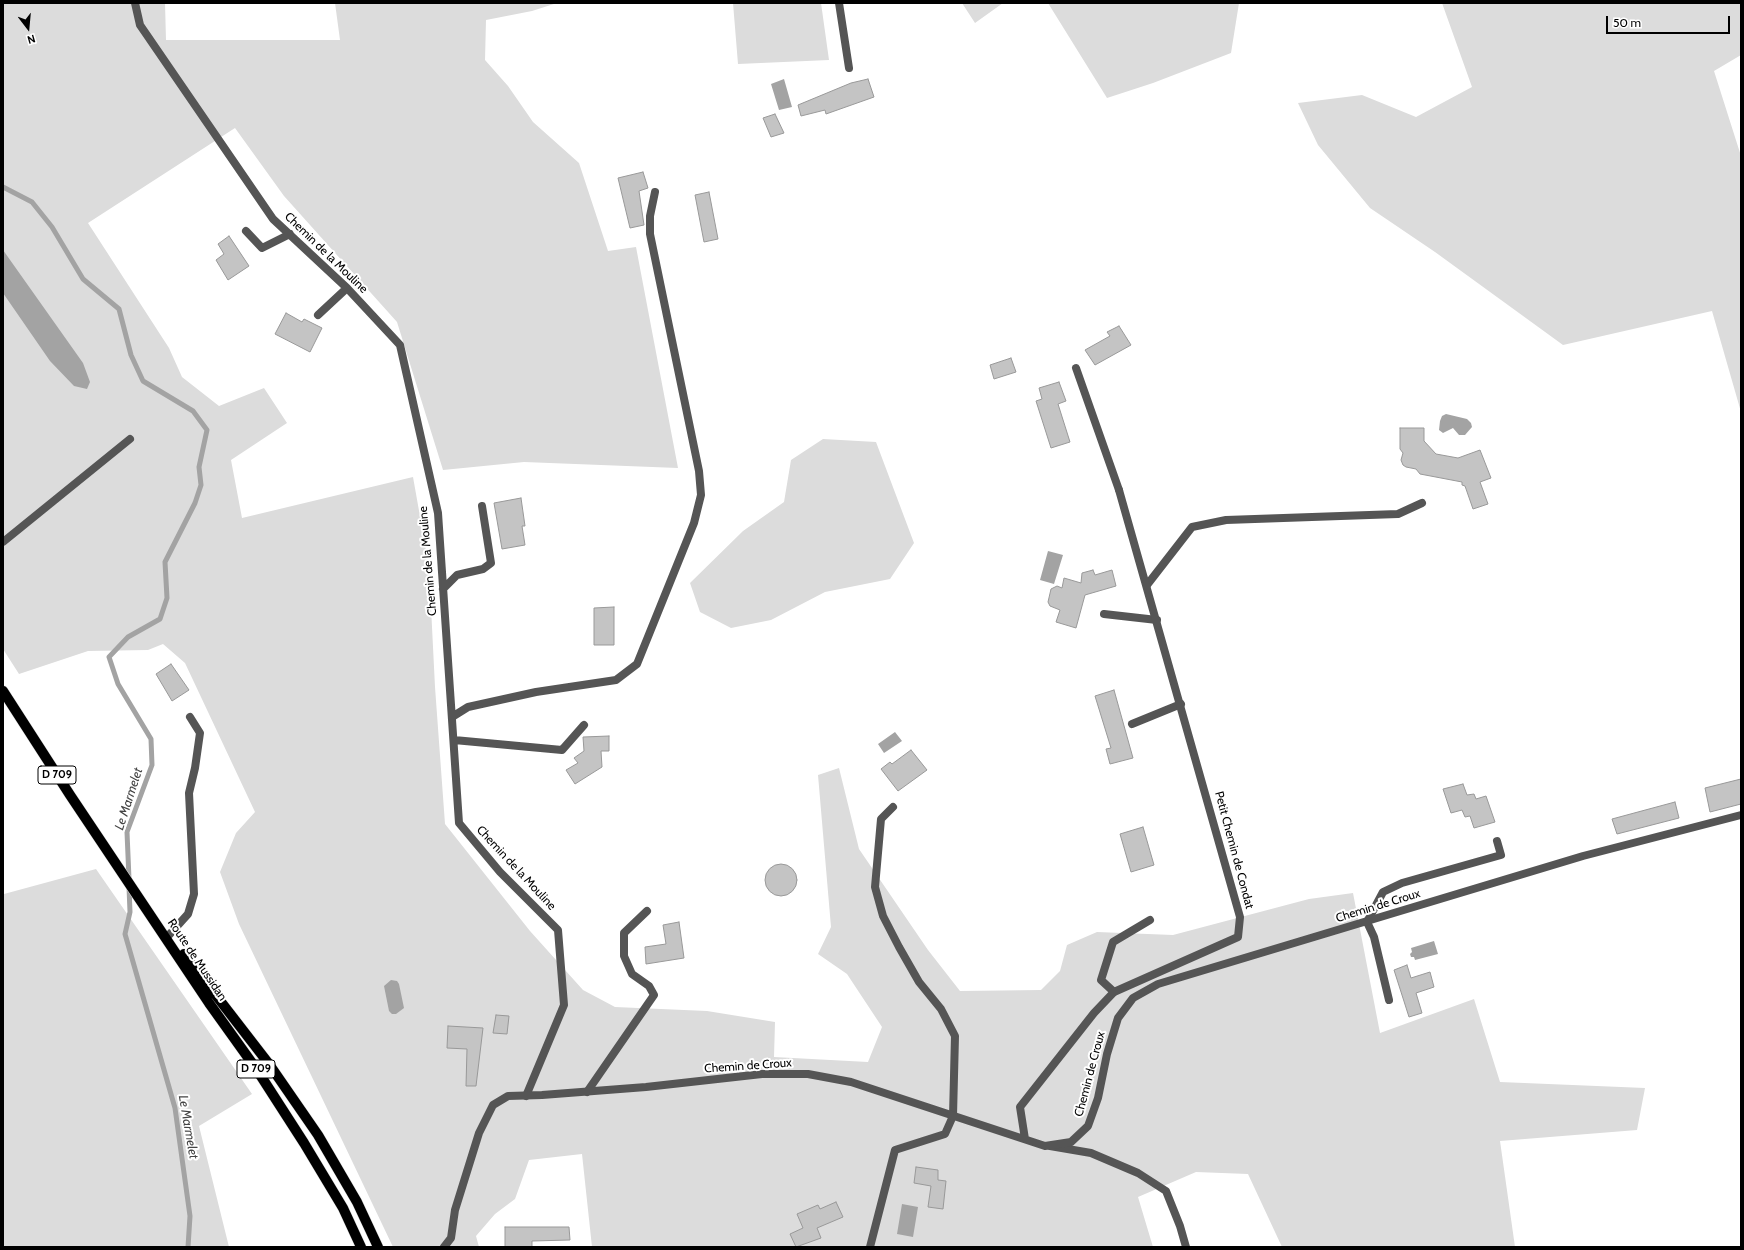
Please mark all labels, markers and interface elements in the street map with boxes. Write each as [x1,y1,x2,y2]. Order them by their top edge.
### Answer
north arrow [8,8,48,48]
scale bar [1608,8,1732,34]
text: 50 m [1613,15,1641,30]
text: N [26,32,37,47]
street label: Chemin de la Mouline [281,210,371,296]
street label: Chemin de la Mouline [416,506,440,616]
road number: D 709 [38,766,76,784]
water label: Le Marmelet [112,766,146,832]
street label: Petit Chemin de Condat [1211,790,1257,910]
street label: Chemin de la Mouline [473,823,559,913]
street label: Chemin de Croux [1334,886,1422,926]
street label: Route de Mussidan [164,916,230,1004]
street label: Chemin de Croux [1072,1030,1108,1118]
street label: Chemin de Croux [704,1056,792,1076]
road number: D 709 [237,1060,275,1078]
water label: Le Marmelet [175,1094,201,1160]

